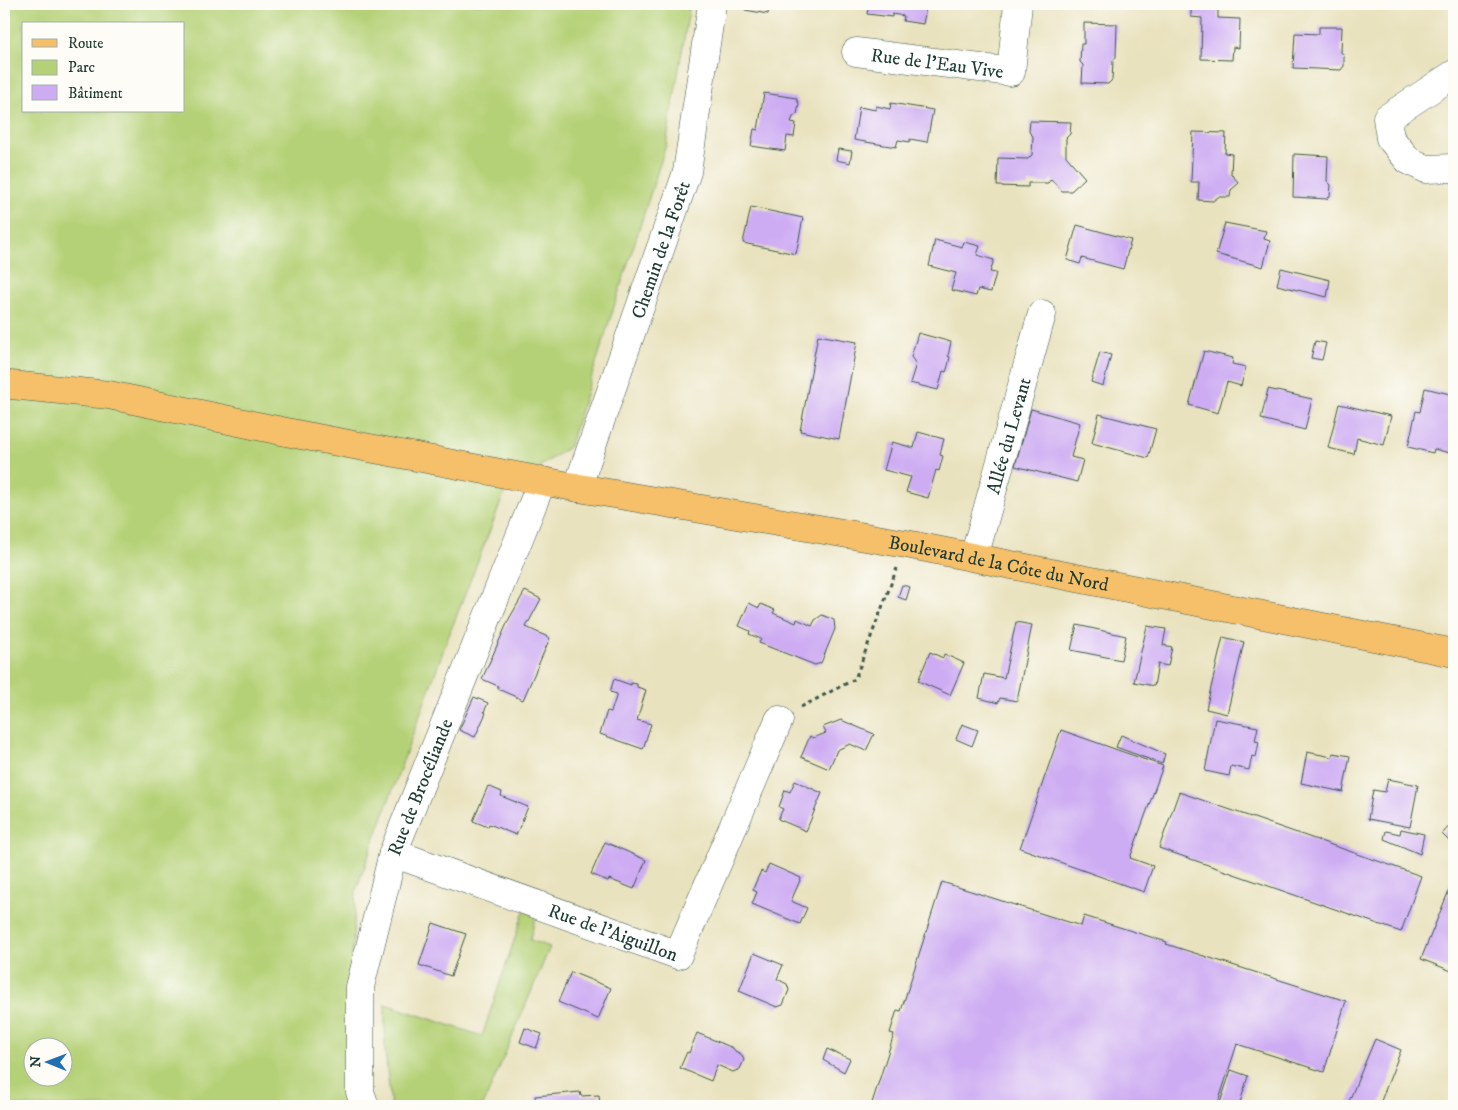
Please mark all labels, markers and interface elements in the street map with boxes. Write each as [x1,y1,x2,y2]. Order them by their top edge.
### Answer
legend [22,22,185,112]
text: Route [68,34,103,53]
street label: Rue de l'Eau Vive [869,44,1005,84]
text: Parc [68,58,96,77]
text: Bâtiment [68,84,123,103]
street label: Chemin de la Forêt [627,178,696,322]
street label: Allée du Levant [982,375,1037,497]
street label: Boulevard de la Côte du Nord [887,531,1111,597]
street label: Rue de Brocéliande [383,716,459,859]
street label: Rue de l'Aiguillon [545,900,681,967]
north arrow [22,1038,72,1088]
text: N [27,1055,45,1068]

